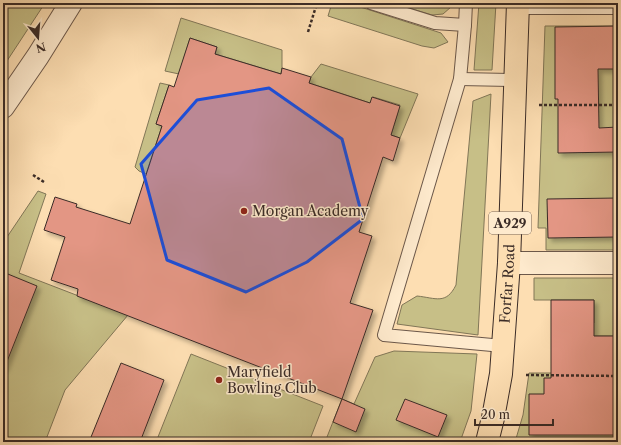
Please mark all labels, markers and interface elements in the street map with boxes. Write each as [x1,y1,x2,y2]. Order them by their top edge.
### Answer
north arrow [18,18,58,58]
text: N [34,39,48,56]
place label: Morgan Academy [252,202,369,220]
marker: Morgan Academy [239,206,249,216]
road number: A929 [489,212,531,234]
street label: Forfar Road [496,243,519,324]
place label: Maryfield Bowling Club [227,363,317,397]
marker: Maryfield Bowling Club [214,375,224,385]
scale bar [475,401,553,427]
text: 20 m [481,407,510,422]

